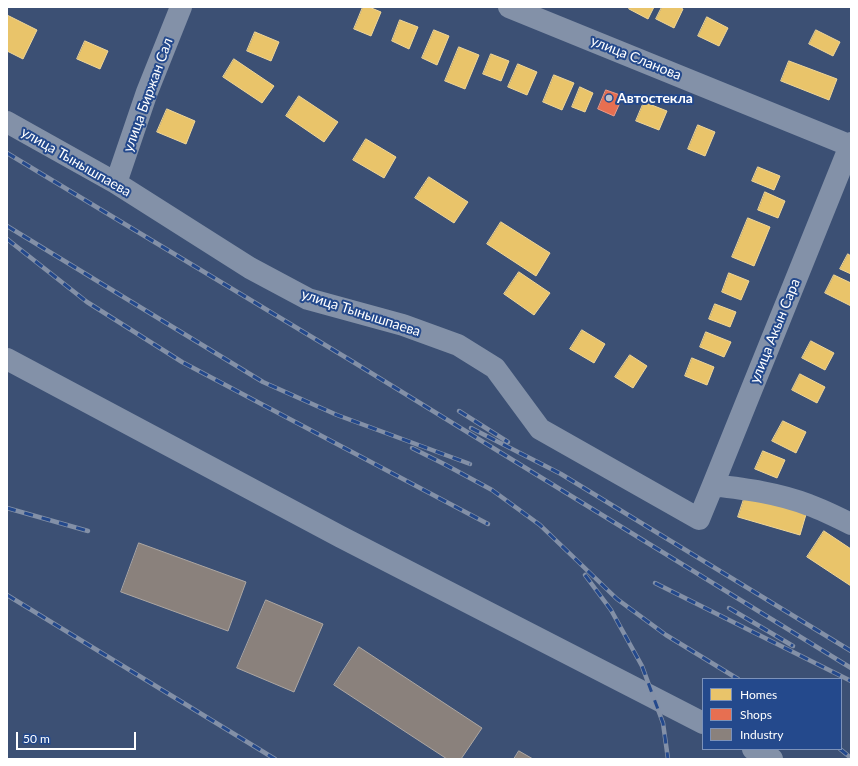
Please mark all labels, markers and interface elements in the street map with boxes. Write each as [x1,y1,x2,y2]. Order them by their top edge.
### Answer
street label: улица Сланова [588,32,684,84]
street label: улица Биржан Сал [120,36,176,154]
place label: Автостекла [617,90,693,106]
marker: Автостекла [604,93,614,103]
street label: улица Тынышпаева [18,124,134,200]
street label: улица Акын Сара [746,276,804,386]
street label: улица Тынышпаева [299,286,423,340]
legend [702,678,842,750]
text: Homes [740,687,777,702]
text: Shops [740,707,772,722]
scale bar [18,724,138,750]
text: Industry [740,727,783,742]
text: 50 m [23,731,50,746]

